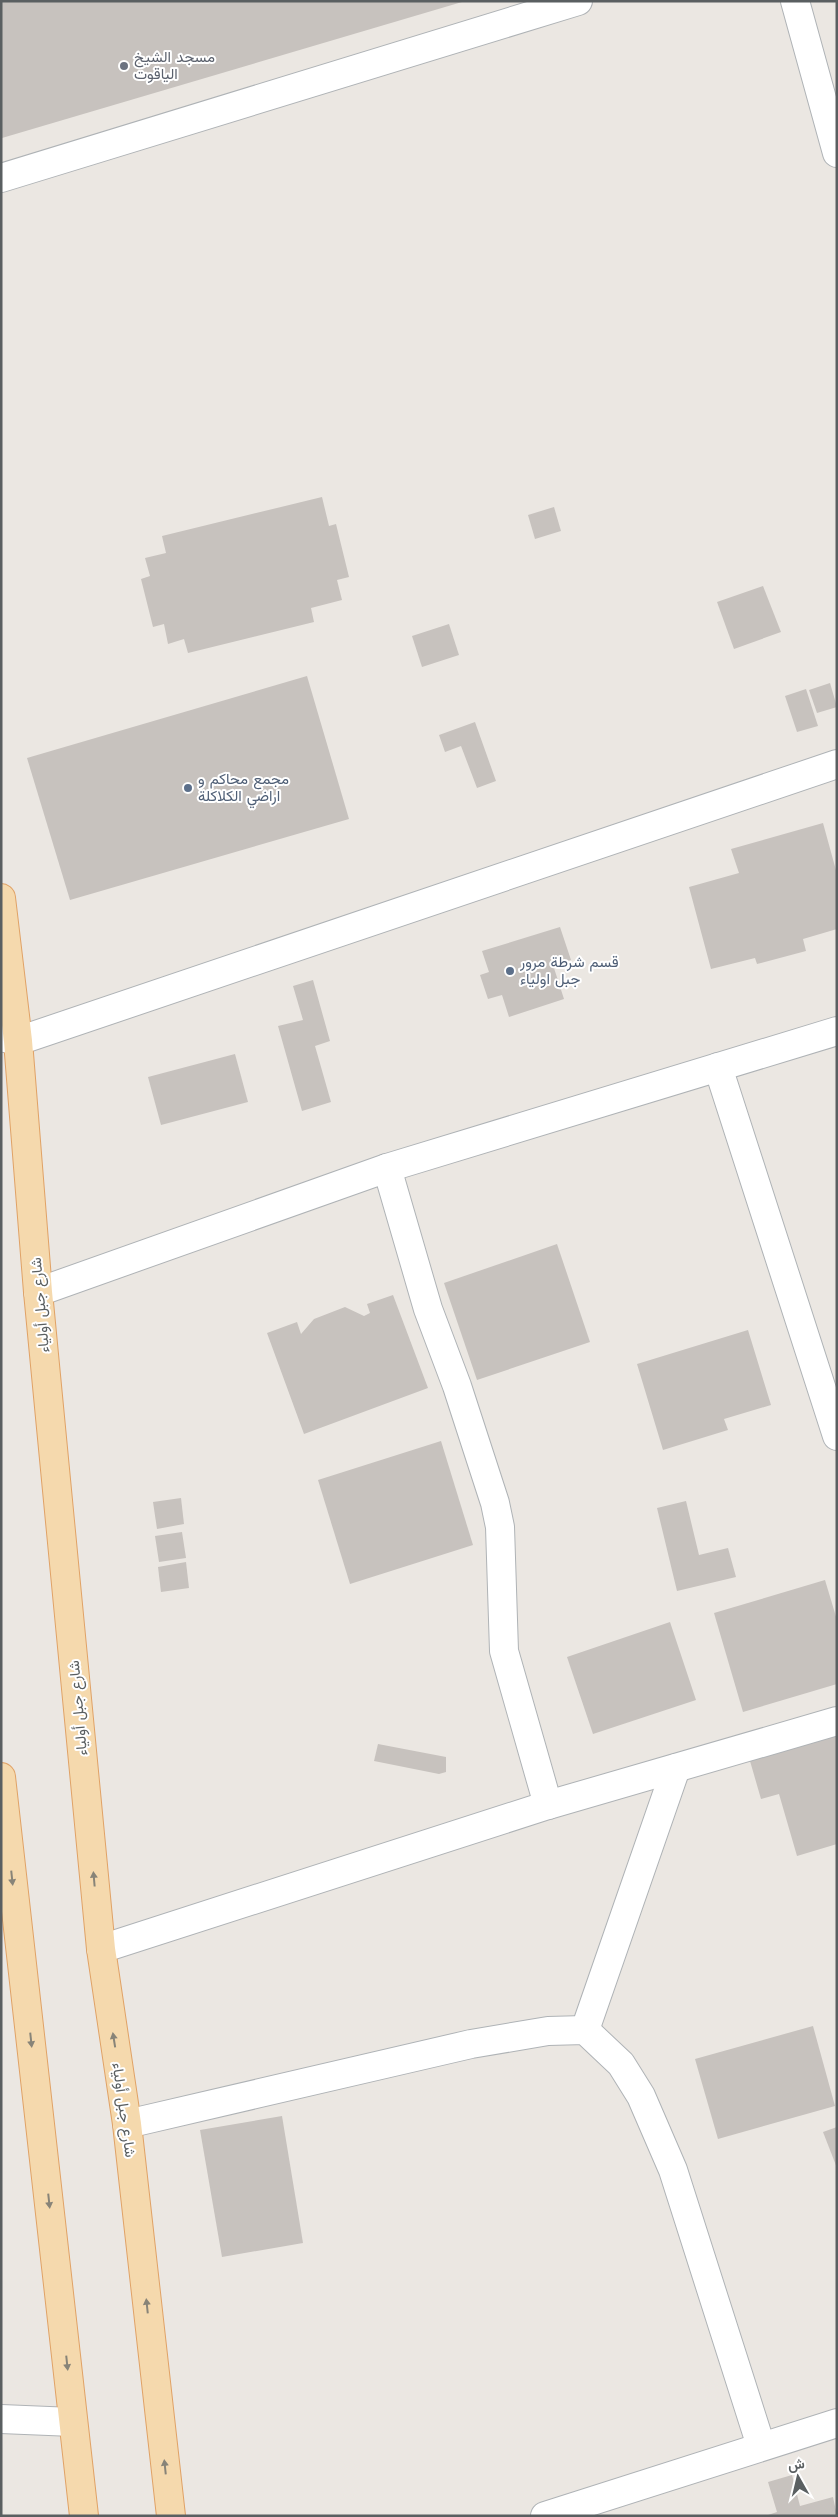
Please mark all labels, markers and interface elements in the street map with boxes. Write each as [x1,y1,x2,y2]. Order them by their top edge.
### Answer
place label: مسجد الشيخ الياقوت [134,48,215,83]
marker: مسجد الشيخ الياقوت [118,60,130,72]
place label: مجمع محاكم و اراضي الكلاكلة [198,770,289,809]
marker: مجمع محاكم و اراضي الكلاكلة [182,782,194,794]
place label: قسم شرطة مرور جبل اولياء [519,953,619,988]
marker: قسم شرطة مرور جبل اولياء [504,965,516,977]
street label: شارع جبل أولياء [27,1256,55,1353]
street label: شارع جبل أولياء [65,1659,93,1756]
one-way arrow [9,1870,17,1886]
one-way arrow [90,1871,98,1887]
one-way arrow [27,2032,35,2048]
one-way arrow [110,2032,118,2048]
street label: شارع جبل أولياء [106,2061,140,2159]
one-way arrow [45,2193,53,2209]
one-way arrow [143,2298,151,2314]
one-way arrow [63,2355,71,2371]
north arrow [773,2452,823,2502]
text: ش [787,2455,806,2474]
one-way arrow [161,2459,169,2475]

